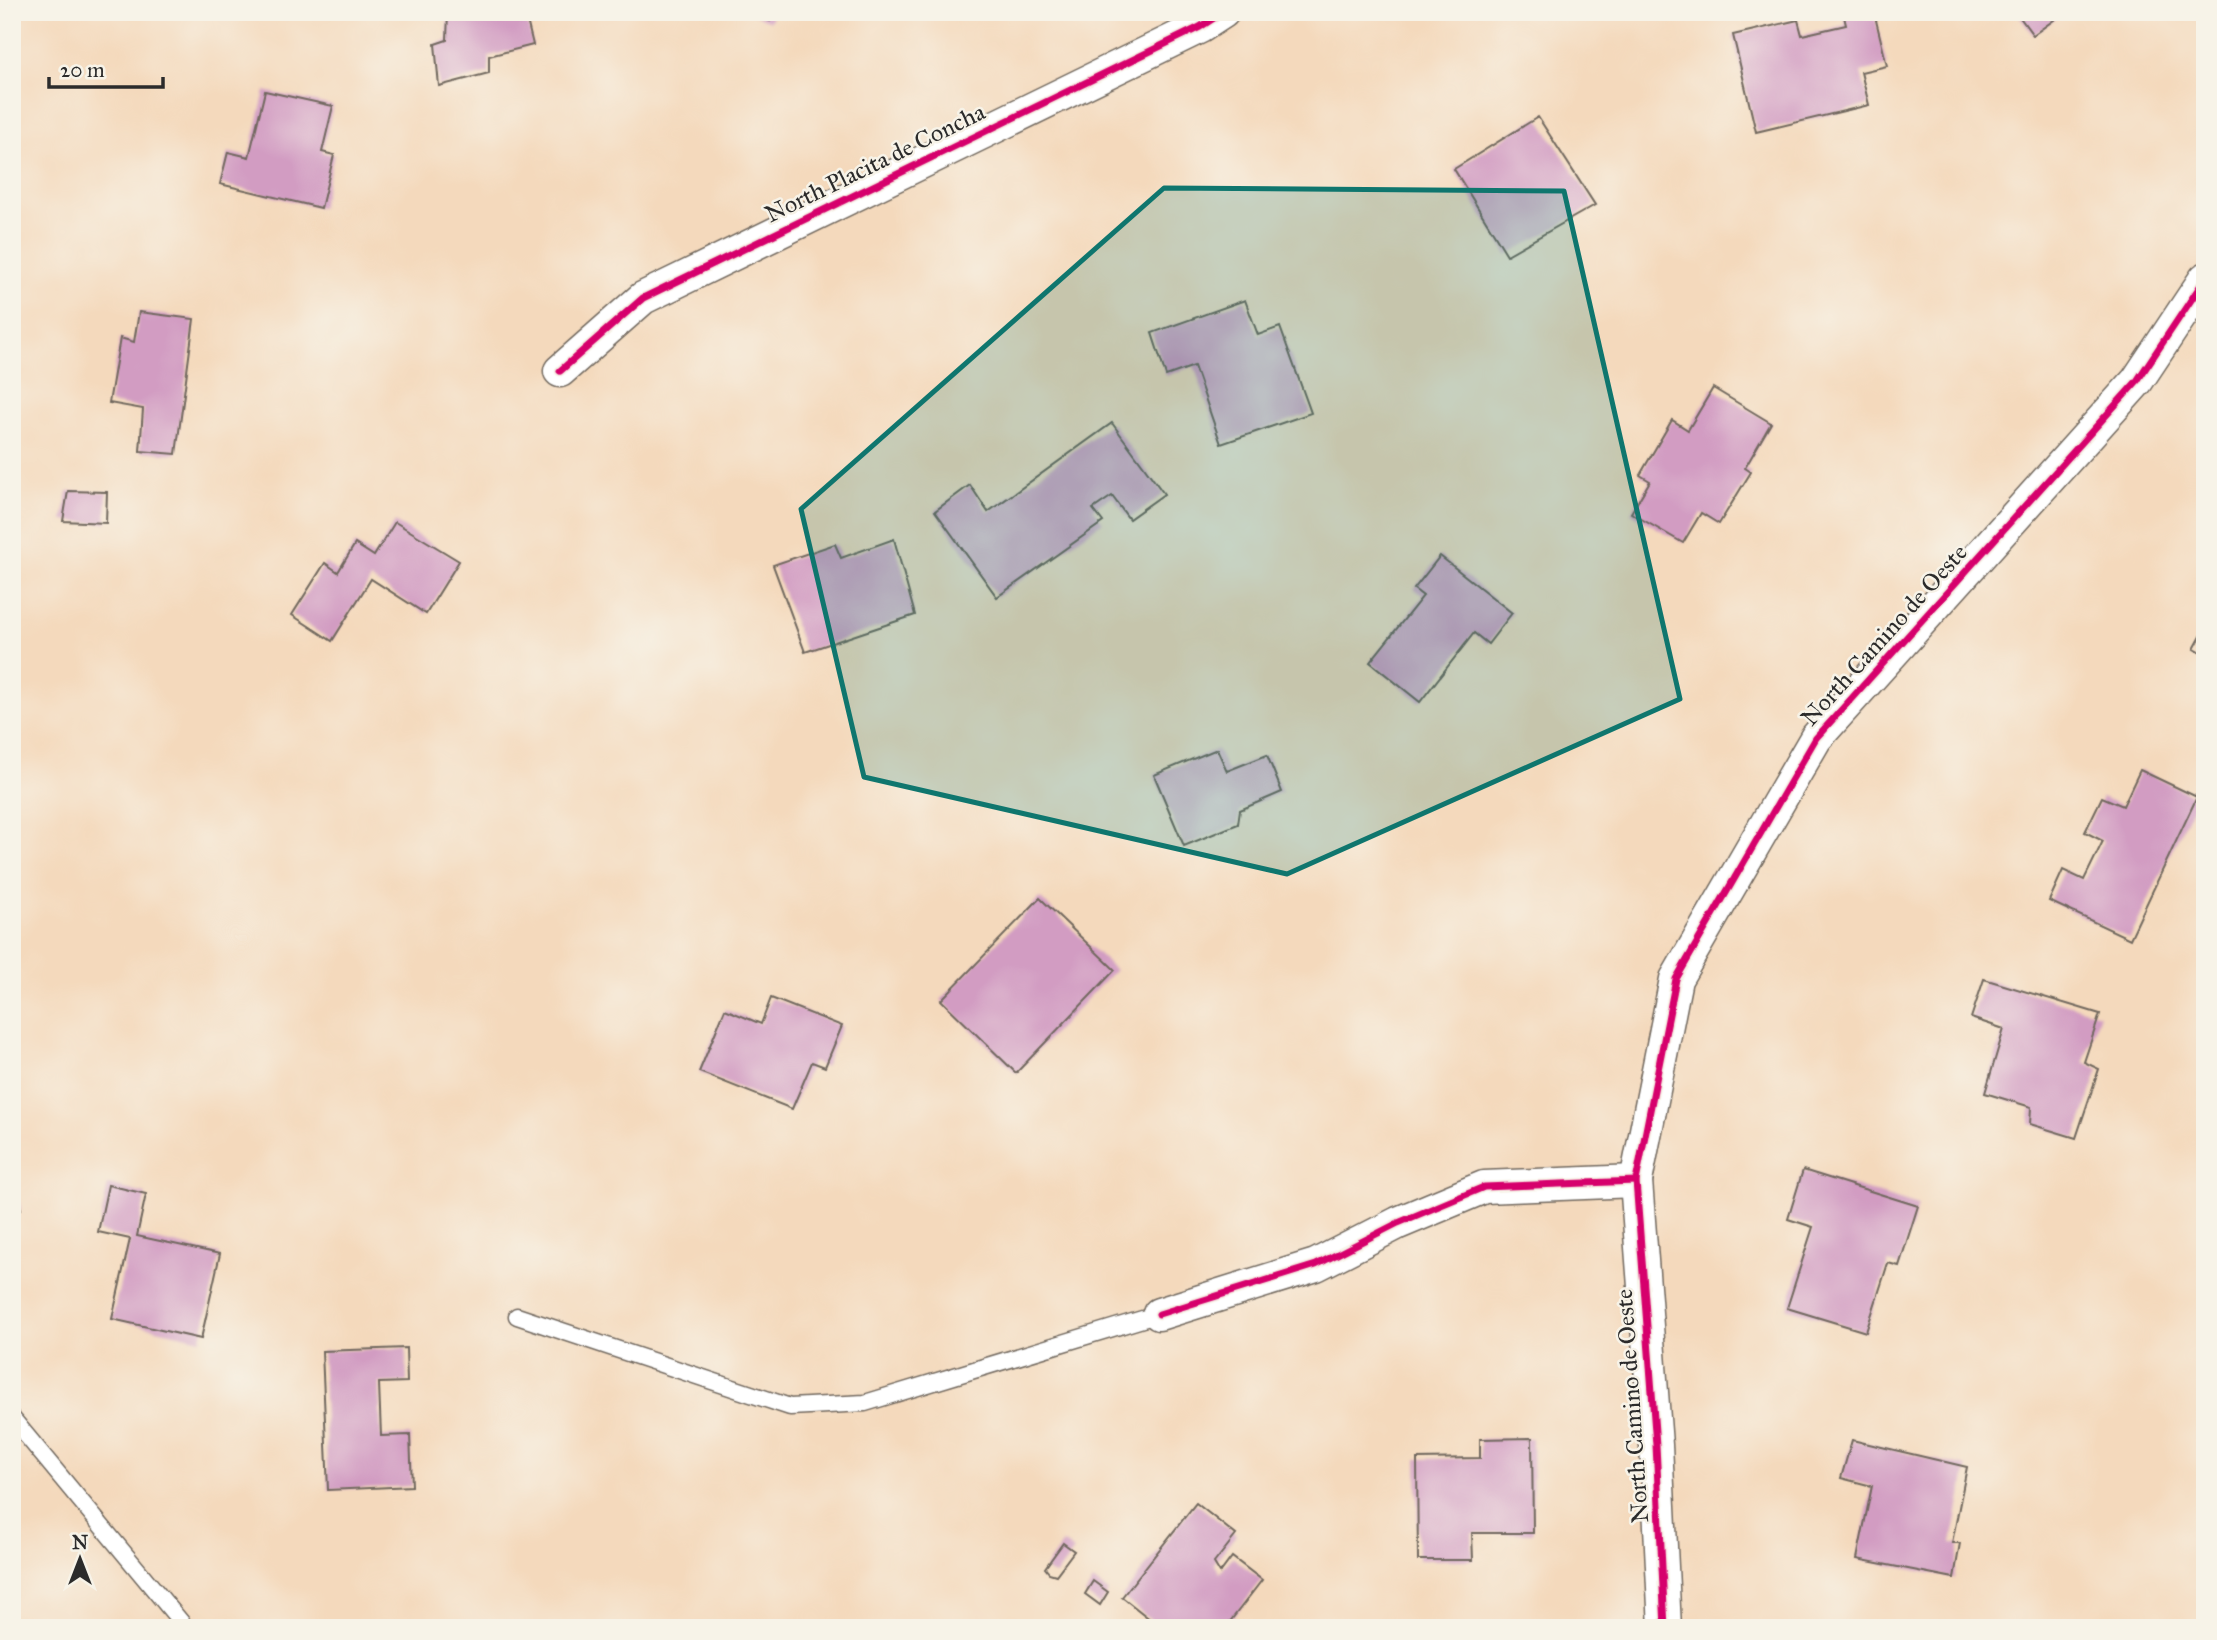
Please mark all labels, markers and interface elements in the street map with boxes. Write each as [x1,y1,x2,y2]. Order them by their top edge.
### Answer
scale bar [49,46,163,90]
text: 20 m [60,57,105,83]
street label: North Placita de Concha [760,96,991,229]
street label: North Camino de Oeste [1794,538,1974,732]
street label: North Camino de Oeste [1609,1288,1655,1524]
north arrow [46,1524,116,1594]
text: N [72,1531,88,1554]

